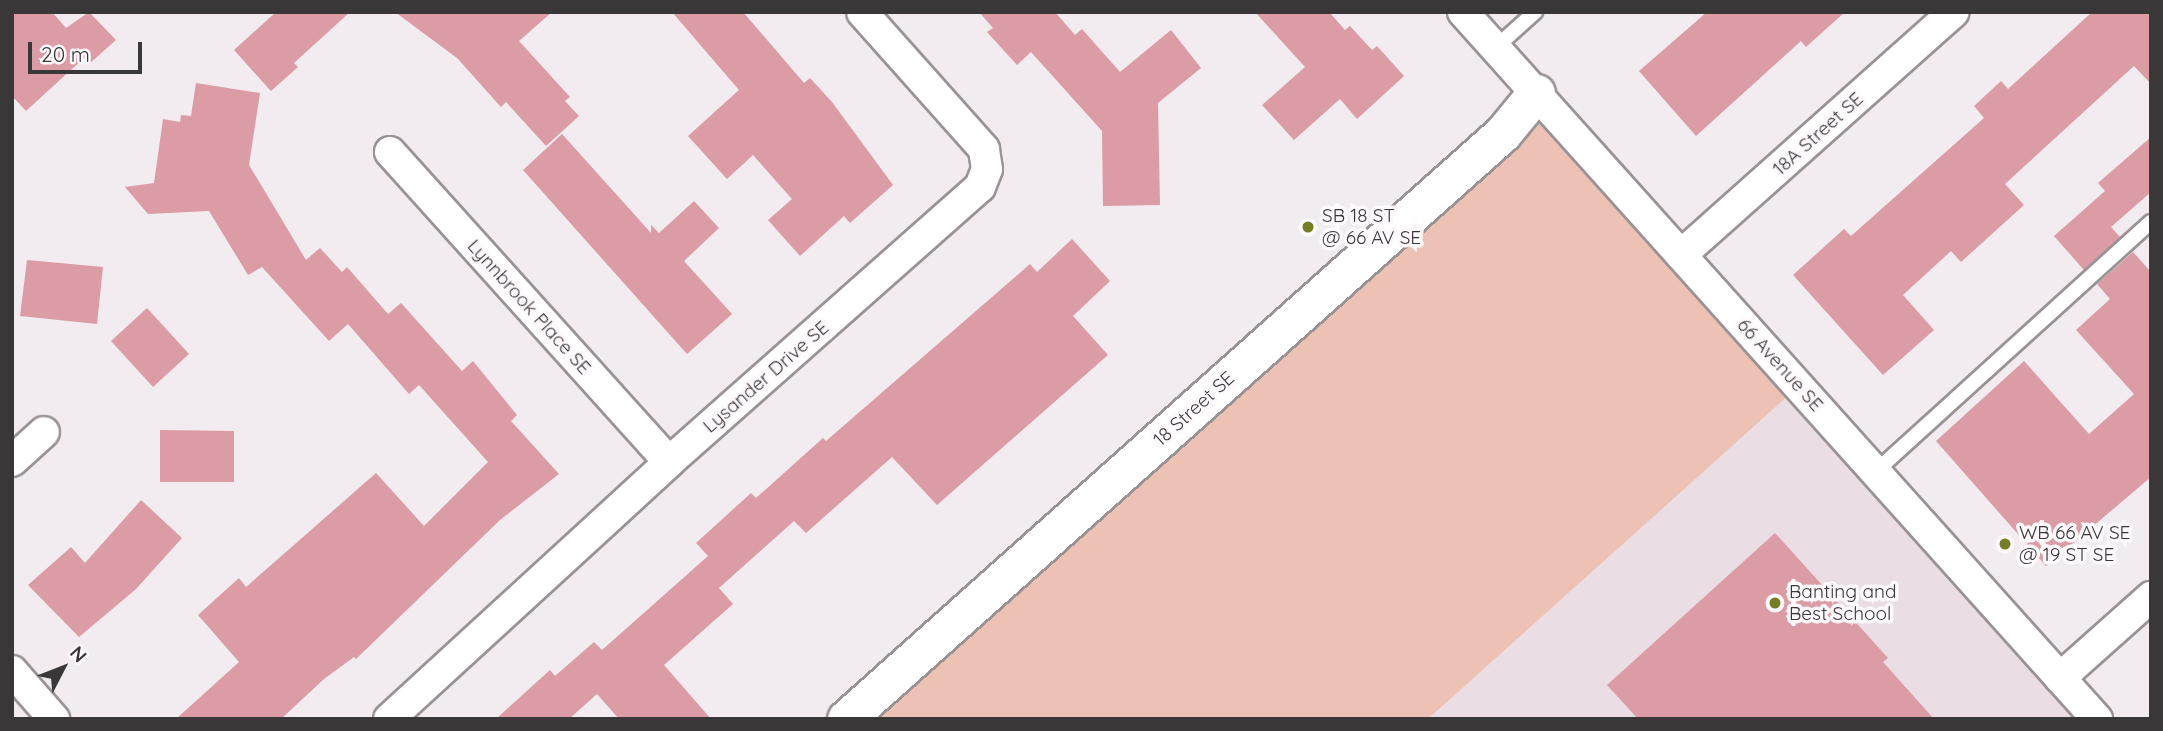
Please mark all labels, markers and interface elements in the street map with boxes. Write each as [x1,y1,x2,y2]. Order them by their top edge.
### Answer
scale bar [32,28,145,72]
text: 20 m [41,41,90,67]
street label: 18A Street SE [1768,88,1868,180]
place label: SB 18 ST @ 66 AV SE [1322,205,1421,249]
marker: SB 18 ST @ 66 AV SE [1300,219,1316,235]
street label: Lynnbrook Place SE [462,235,596,379]
street label: 66 Avenue SE [1732,314,1828,416]
street label: Lysander Drive SE [699,316,833,438]
street label: 18 Street SE [1149,367,1239,451]
place label: WB 66 AV SE @ 19 ST SE [2019,522,2130,566]
marker: WB 66 AV SE @ 19 ST SE [1997,536,2013,552]
place label: Banting and Best School [1789,581,1896,625]
marker: Banting and Best School [1767,595,1783,611]
north arrow [28,633,98,703]
text: N [65,641,92,667]

